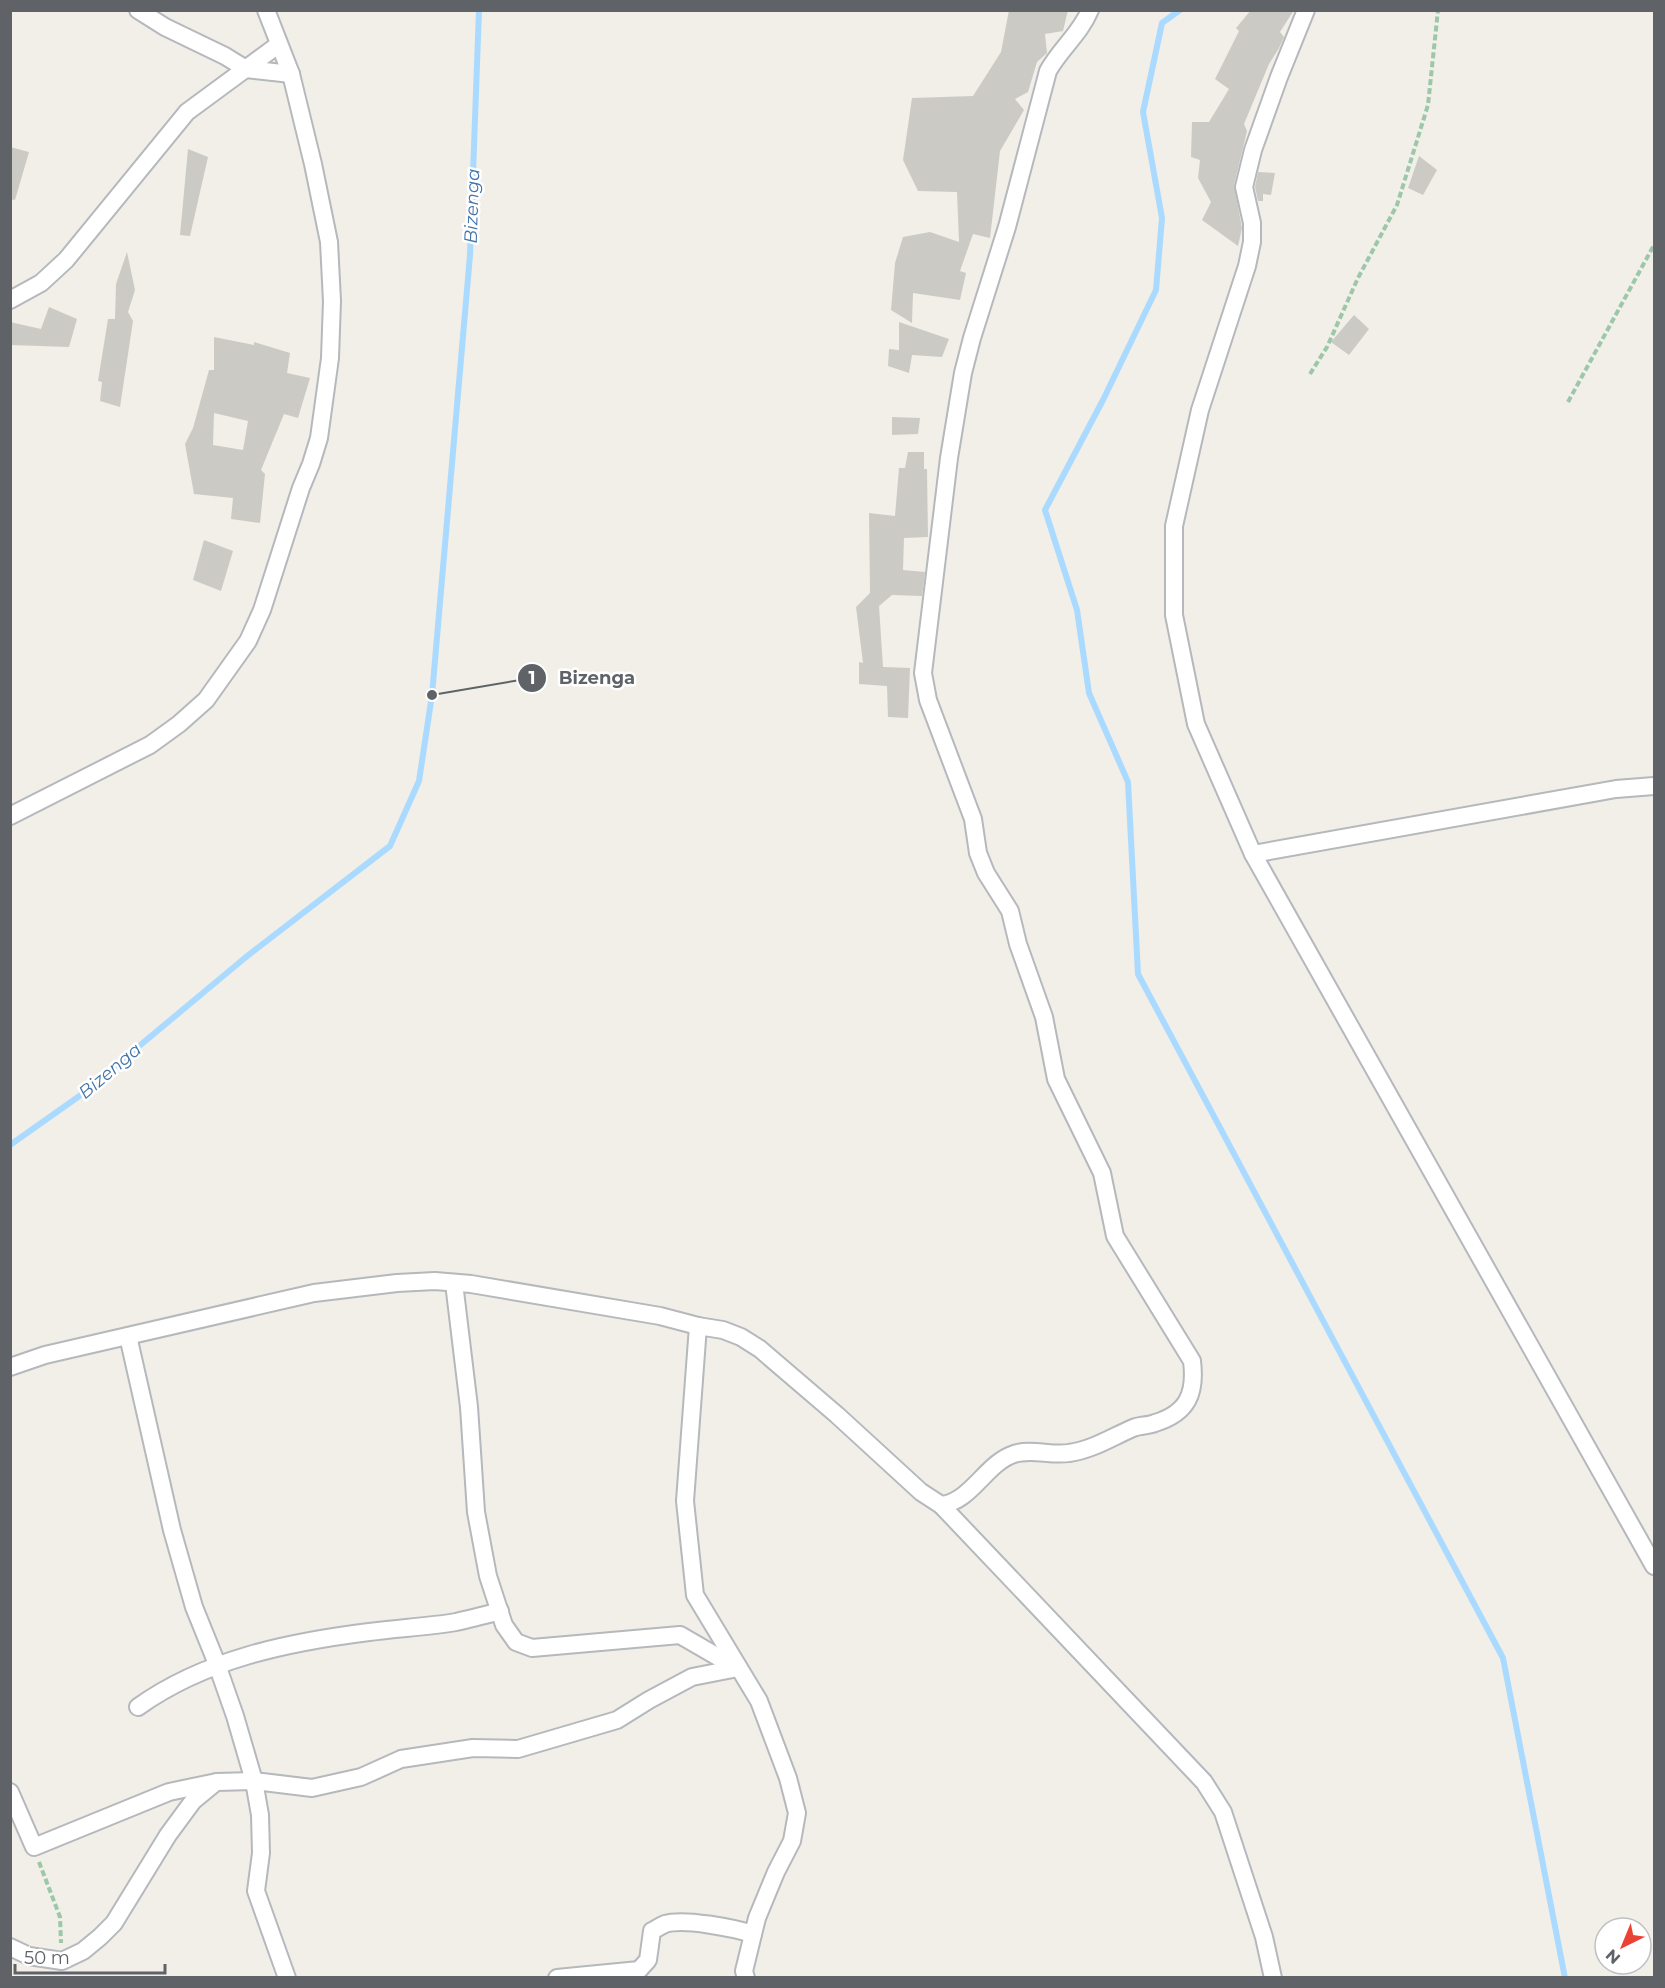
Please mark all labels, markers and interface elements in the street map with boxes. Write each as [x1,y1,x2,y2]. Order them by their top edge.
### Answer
water label: Bizenga [460,168,484,244]
callout: Bizenga [517,660,647,696]
text: 1 [528,667,536,689]
text: Bizenga [559,667,635,689]
water label: Bizenga [74,1038,146,1104]
north arrow [1593,1916,1653,1976]
scale bar [15,1937,165,1975]
text: N [1602,1945,1624,1968]
text: 50 m [24,1947,70,1969]

